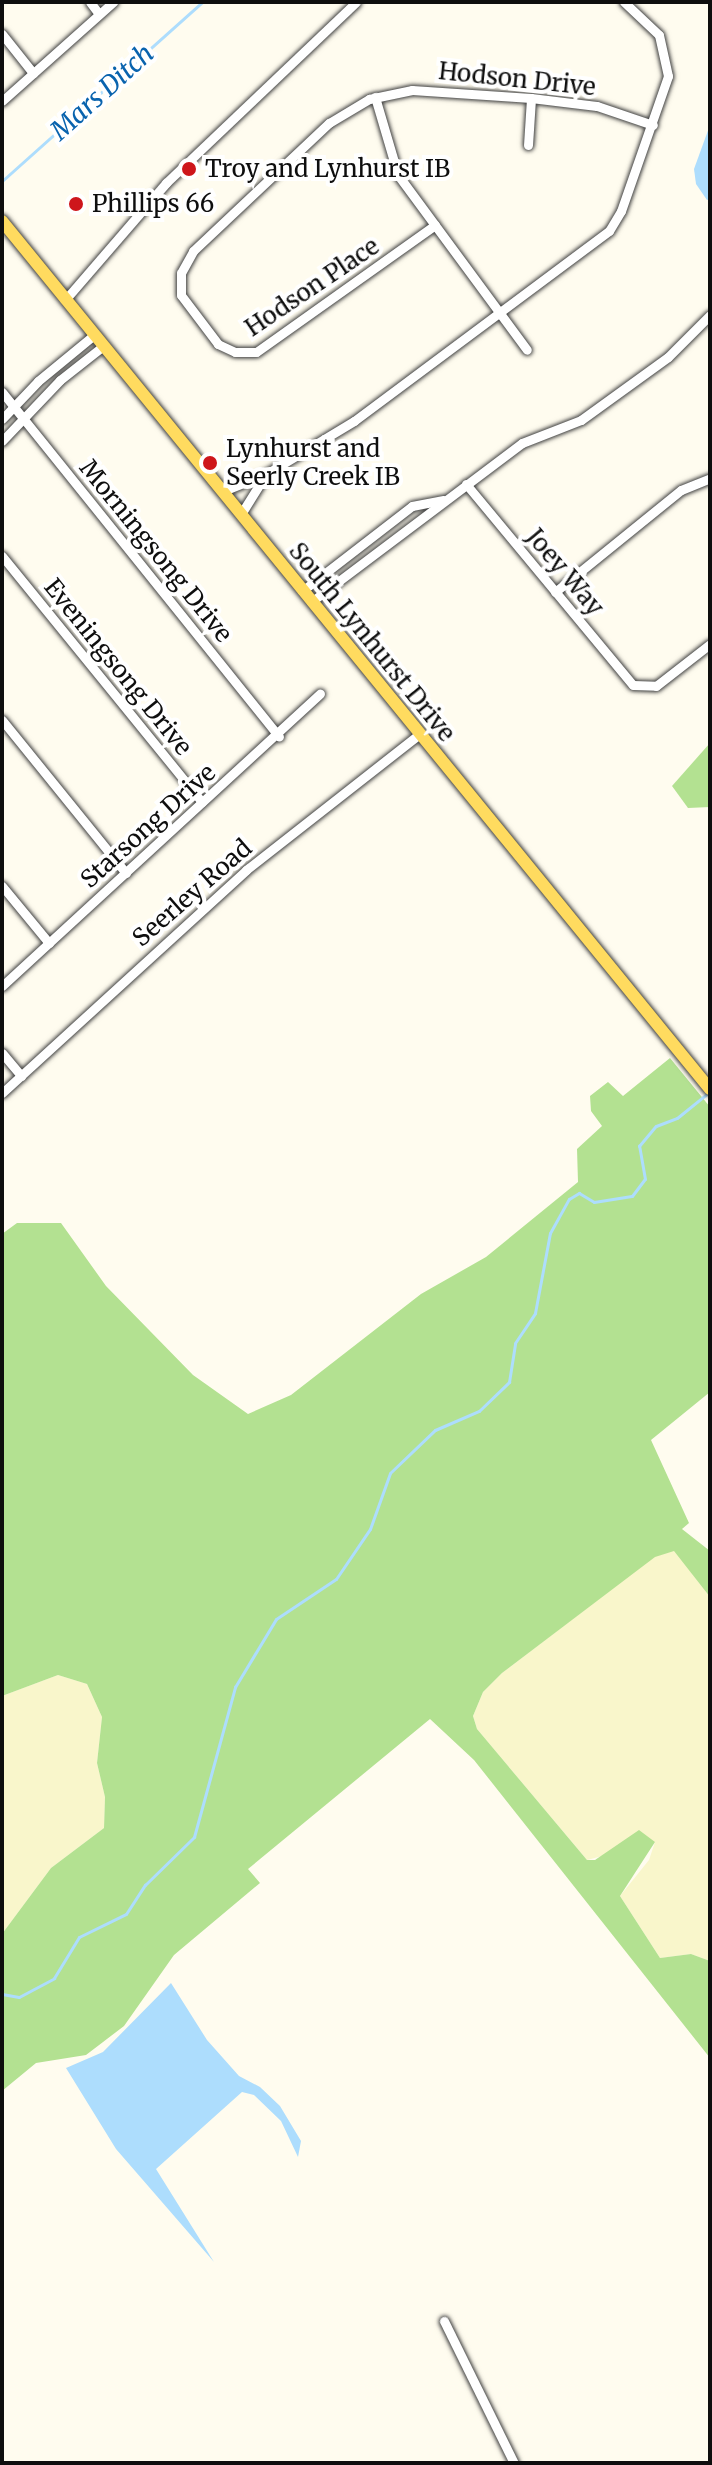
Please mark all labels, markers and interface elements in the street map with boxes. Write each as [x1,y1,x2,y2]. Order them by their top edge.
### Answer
water label: Mars Ditch [44,38,160,146]
street label: Hodson Drive [437,56,597,102]
place label: Troy and Lynhurst IB [205,155,450,183]
marker: Troy and Lynhurst IB [180,160,198,178]
place label: Phillips 66 [92,190,214,218]
marker: Phillips 66 [67,195,85,213]
street label: Hodson Place [240,232,384,342]
place label: Lynhurst and Seerly Creek IB [226,435,400,491]
street label: Morningsong Drive [74,454,238,648]
marker: Lynhurst and Seerly Creek IB [201,454,219,472]
street label: Joey Way [520,523,610,621]
street label: South Lynhurst Drive [283,537,461,747]
street label: Eveningsong Drive [38,573,198,761]
street label: Starsong Drive [75,758,221,894]
street label: Seerley Road [127,834,257,952]

